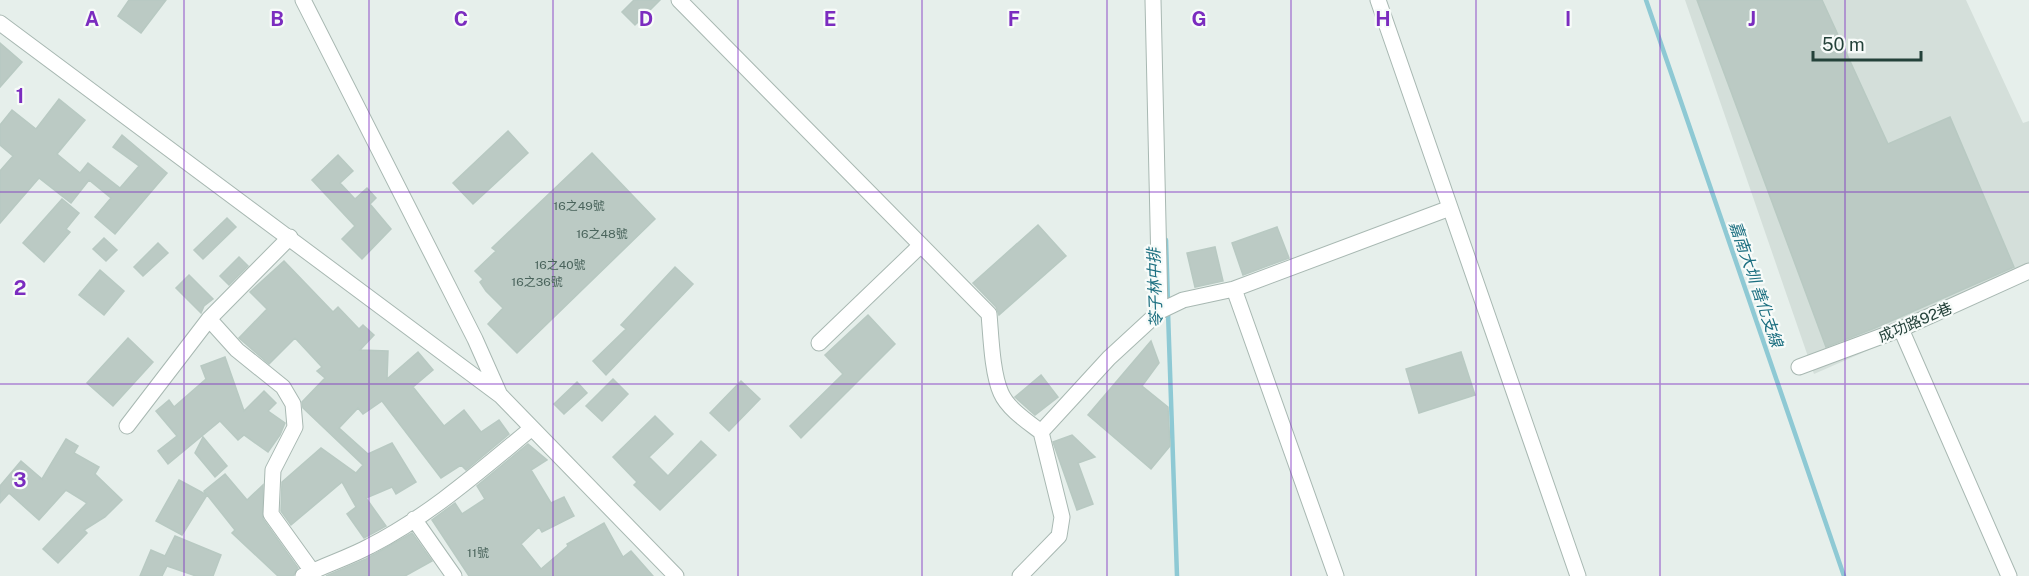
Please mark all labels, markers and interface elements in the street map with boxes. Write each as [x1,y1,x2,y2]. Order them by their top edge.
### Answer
text: A [85,7,99,31]
text: B [270,7,284,31]
text: C [454,7,468,31]
text: D [639,7,653,31]
text: E [824,7,836,31]
text: F [1008,7,1020,31]
text: G [1191,7,1207,31]
text: H [1375,7,1391,31]
text: I [1565,7,1571,31]
text: J [1748,7,1756,31]
scale bar [1813,24,1921,62]
text: 50 m [1822,34,1865,55]
text: 1 [16,84,24,108]
house number: 16之49號 [553,199,605,213]
water label: 嘉南大圳 善化支線 [1726,219,1787,351]
house number: 16之48號 [576,227,628,241]
water label: 苓子林中排 [1144,246,1166,328]
house number: 16之40號 [534,258,586,272]
house number: 16之36號 [511,275,563,289]
text: 2 [14,276,26,300]
street label: 成功路92巷 [1876,299,1954,345]
text: 3 [13,468,27,492]
house number: 11號 [467,546,489,560]

